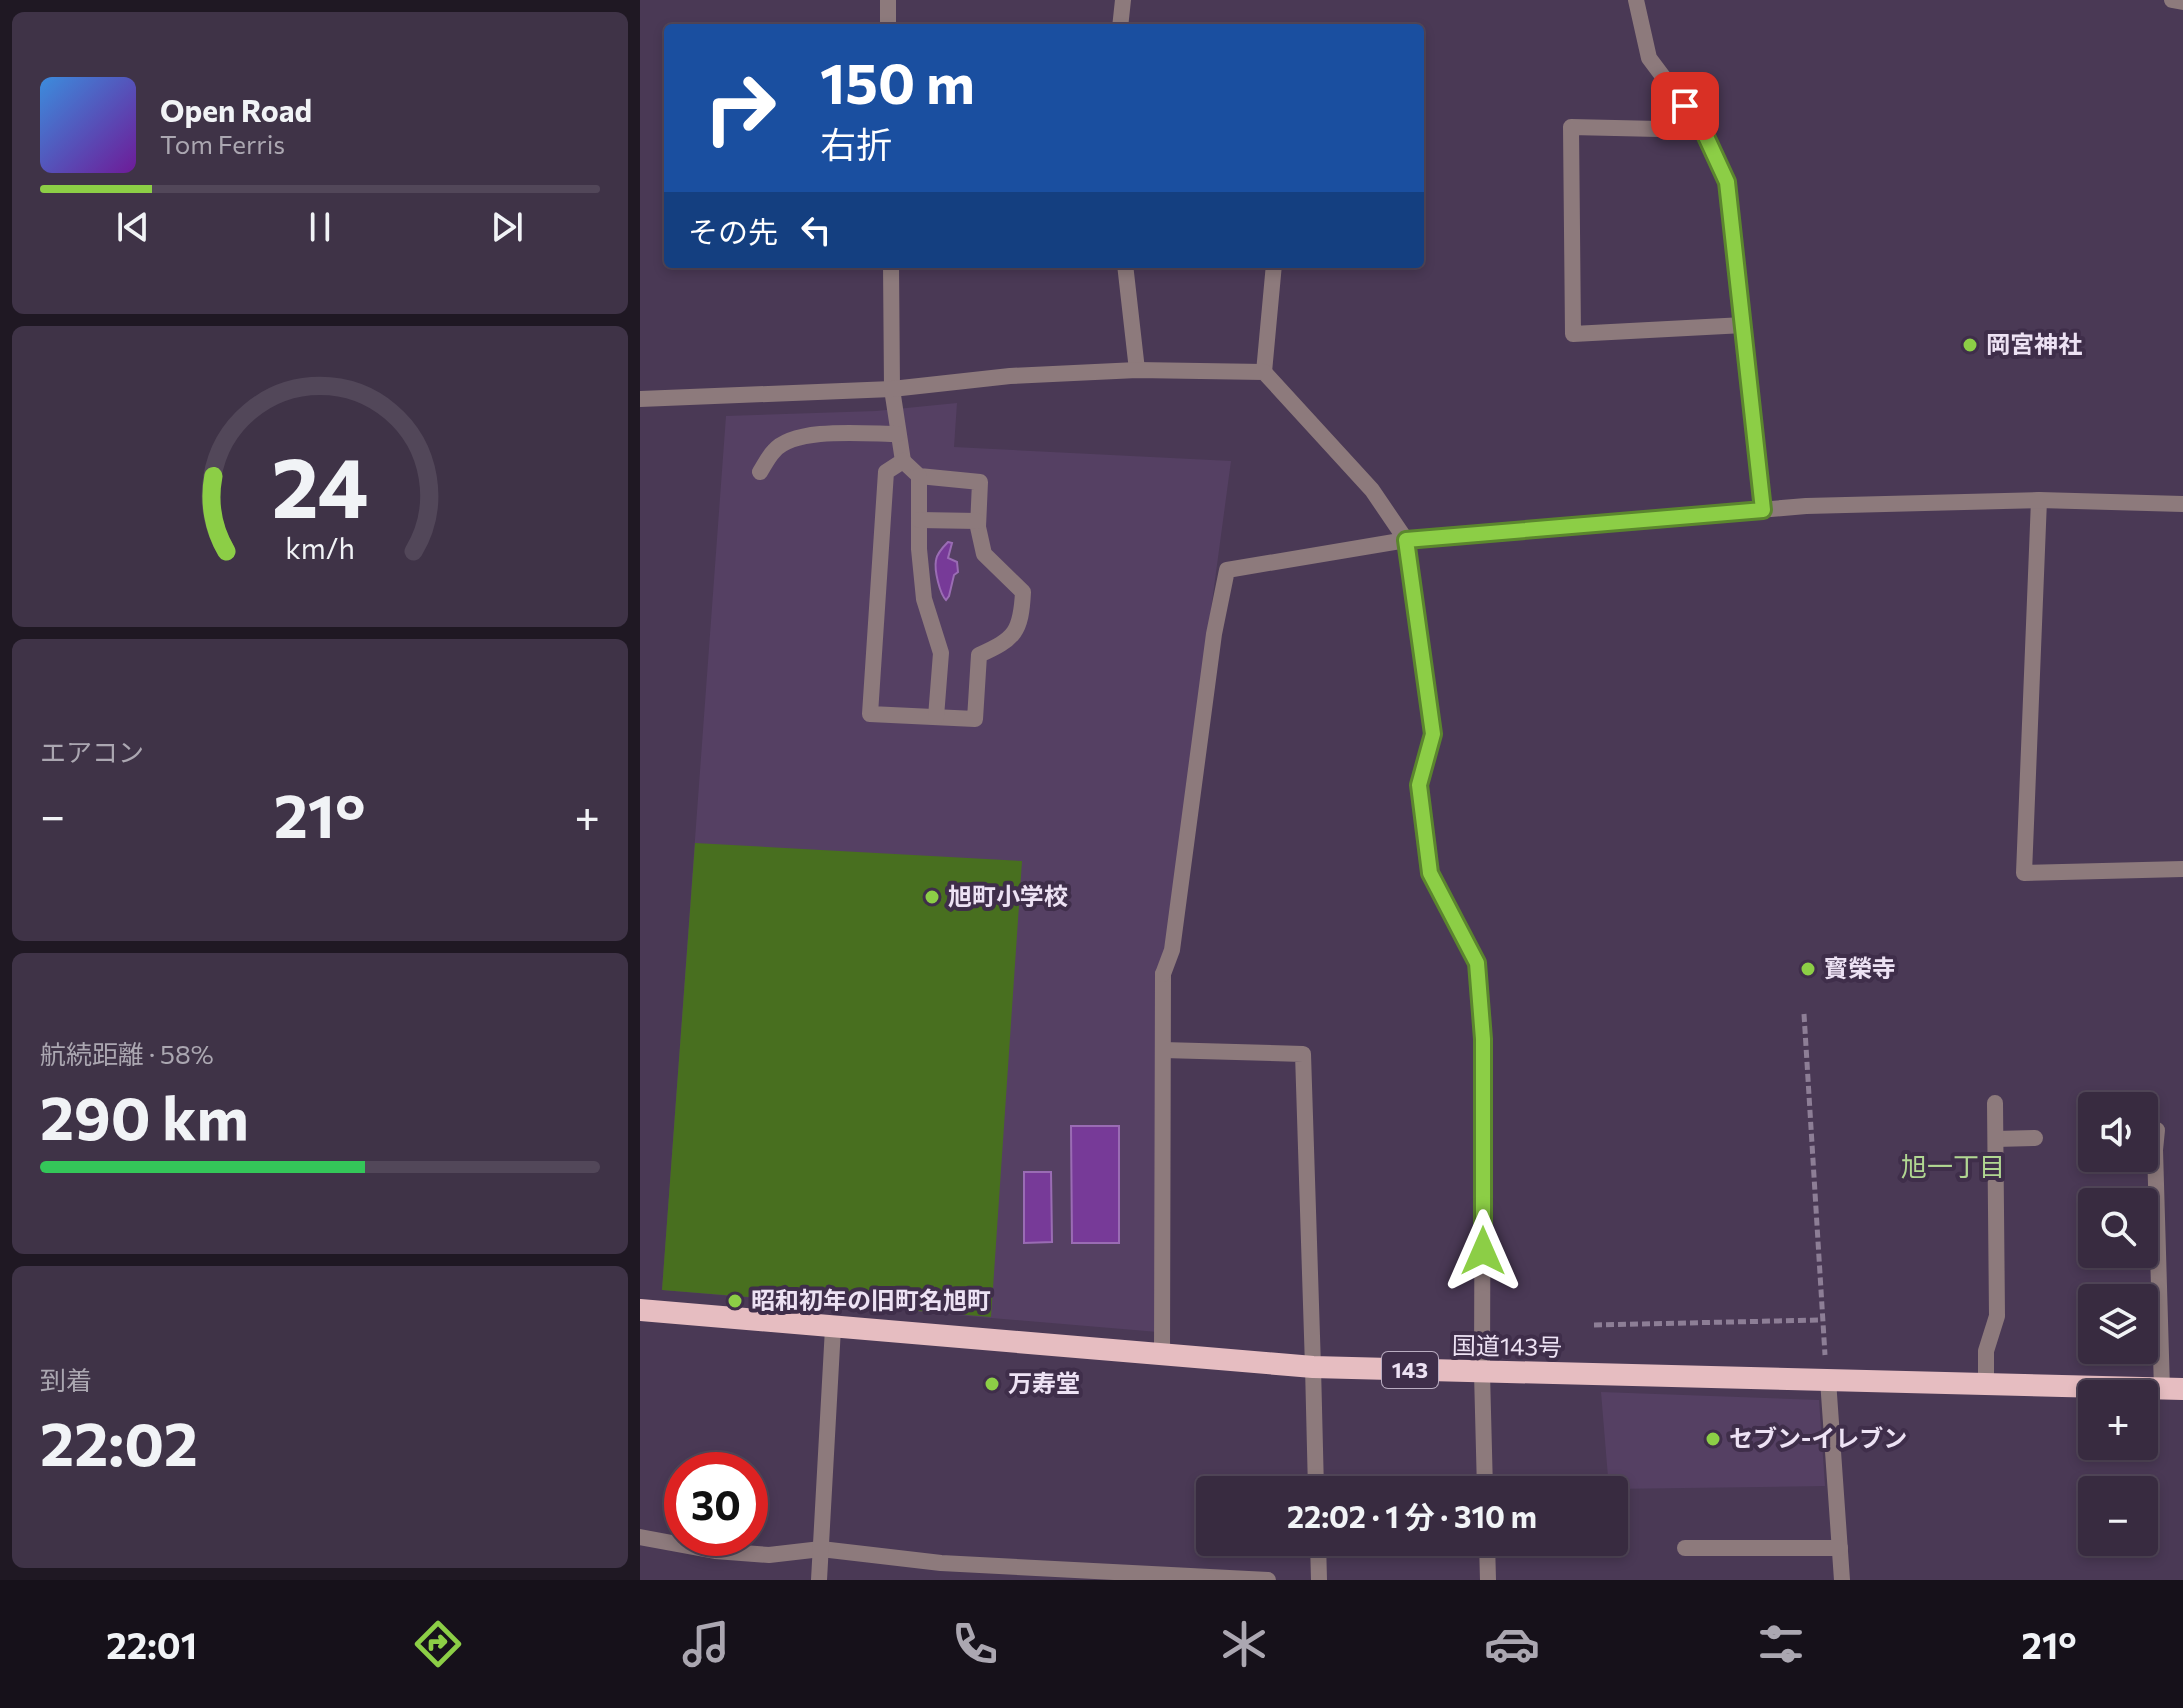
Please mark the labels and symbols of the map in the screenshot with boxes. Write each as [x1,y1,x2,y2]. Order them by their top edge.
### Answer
pin [1651,72,1719,140]
place label: 岡宮神社 [1986,329,2082,358]
marker: 岡宮神社 [1961,336,1979,354]
place label: 旭町小学校 [948,881,1068,910]
marker: 旭町小学校 [923,888,941,906]
place label: 寳榮寺 [1824,953,1896,982]
marker: 寳榮寺 [1799,960,1817,978]
district label: 旭一丁目 [1901,1150,2005,1181]
position arrow [1441,1209,1525,1293]
place label: 昭和初年の旧町名旭町 [751,1285,991,1314]
marker: 昭和初年の旧町名旭町 [726,1292,744,1310]
street label: 国道143号 [1452,1330,1562,1361]
road number: 143 [1382,1352,1438,1388]
place label: 万寿堂 [1008,1368,1080,1397]
marker: 万寿堂 [983,1375,1001,1393]
place label: セブン-イレブン [1729,1423,1907,1452]
marker: セブン-イレブン [1704,1430,1722,1448]
speed limit sign: 30 [664,1452,768,1556]

